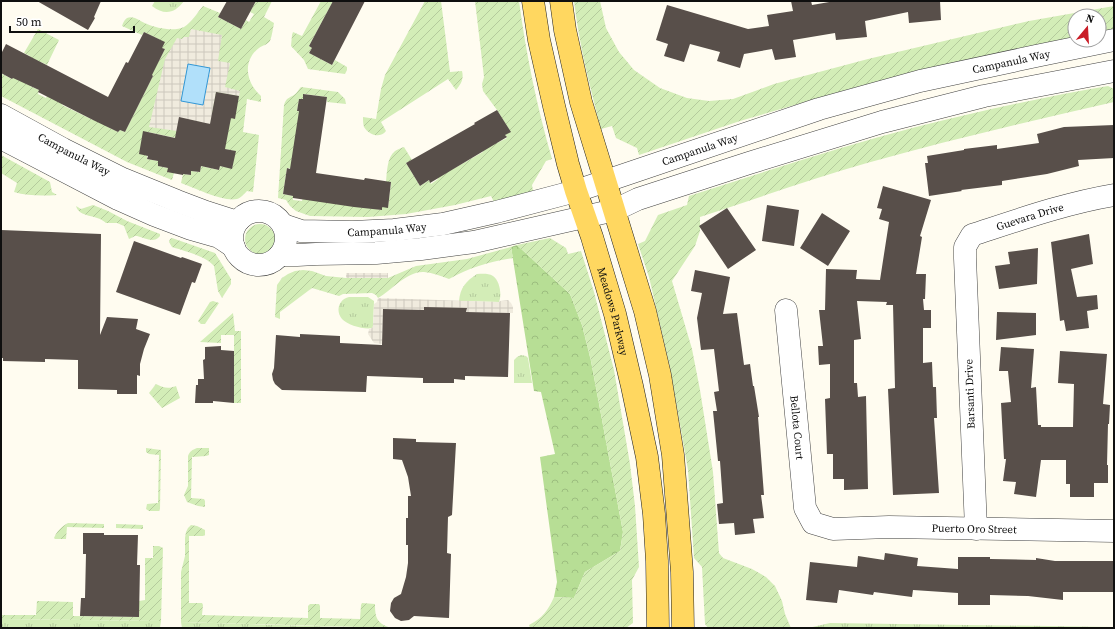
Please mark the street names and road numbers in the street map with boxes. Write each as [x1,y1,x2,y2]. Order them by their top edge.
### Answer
street label: Campanula Way [971,46,1052,77]
street label: Campanula Way [35,129,113,179]
street label: Campanula Way [660,129,740,169]
street label: Guevara Drive [994,199,1066,234]
street label: Campanula Way [347,219,428,240]
street label: Meadows Parkway [594,265,632,357]
street label: Barsanti Drive [961,358,979,429]
street label: Bellota Court [787,395,808,461]
street label: Puerto Oro Street [932,520,1017,537]

